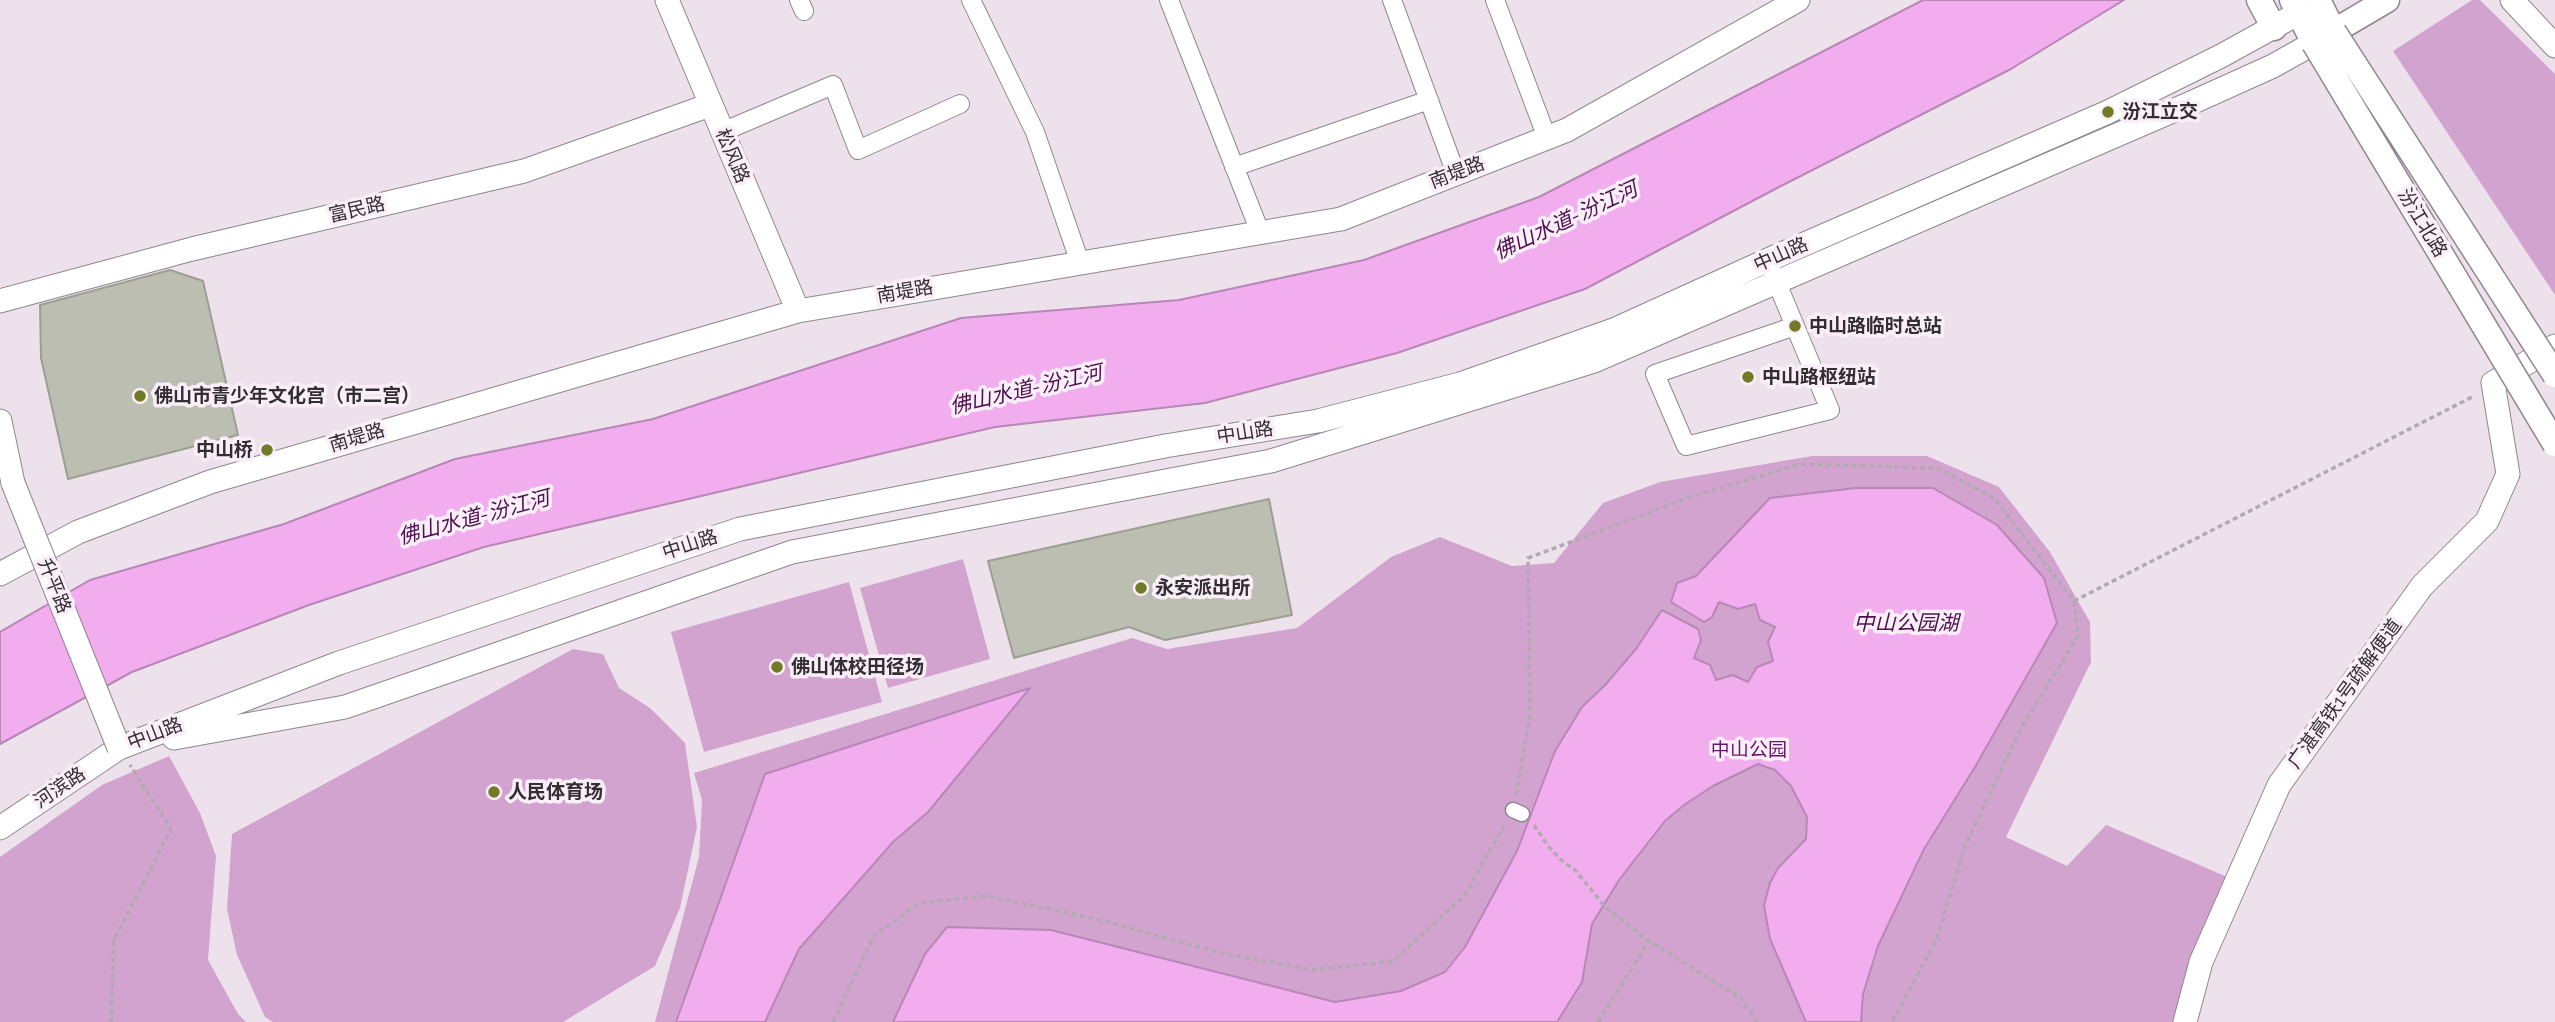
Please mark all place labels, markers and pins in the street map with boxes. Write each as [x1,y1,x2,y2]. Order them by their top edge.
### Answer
place label: 汾江立交 [2122,101,2198,123]
marker: 汾江立交 [2100,104,2116,120]
place label: 中山路临时总站 [1809,315,1942,337]
marker: 中山路临时总站 [1787,318,1803,334]
place label: 中山路枢纽站 [1762,366,1876,388]
marker: 中山路枢纽站 [1740,369,1756,385]
place label: 佛山市青少年文化宫（市二宫） [154,385,420,407]
marker: 佛山市青少年文化宫（市二宫） [132,388,148,404]
place label: 中山桥 [196,439,253,461]
marker: 中山桥 [259,442,275,458]
place label: 永安派出所 [1155,577,1250,599]
marker: 永安派出所 [1133,580,1149,596]
place label: 佛山体校田径场 [791,656,924,678]
marker: 佛山体校田径场 [769,659,785,675]
place label: 人民体育场 [508,781,603,803]
marker: 人民体育场 [486,784,502,800]

